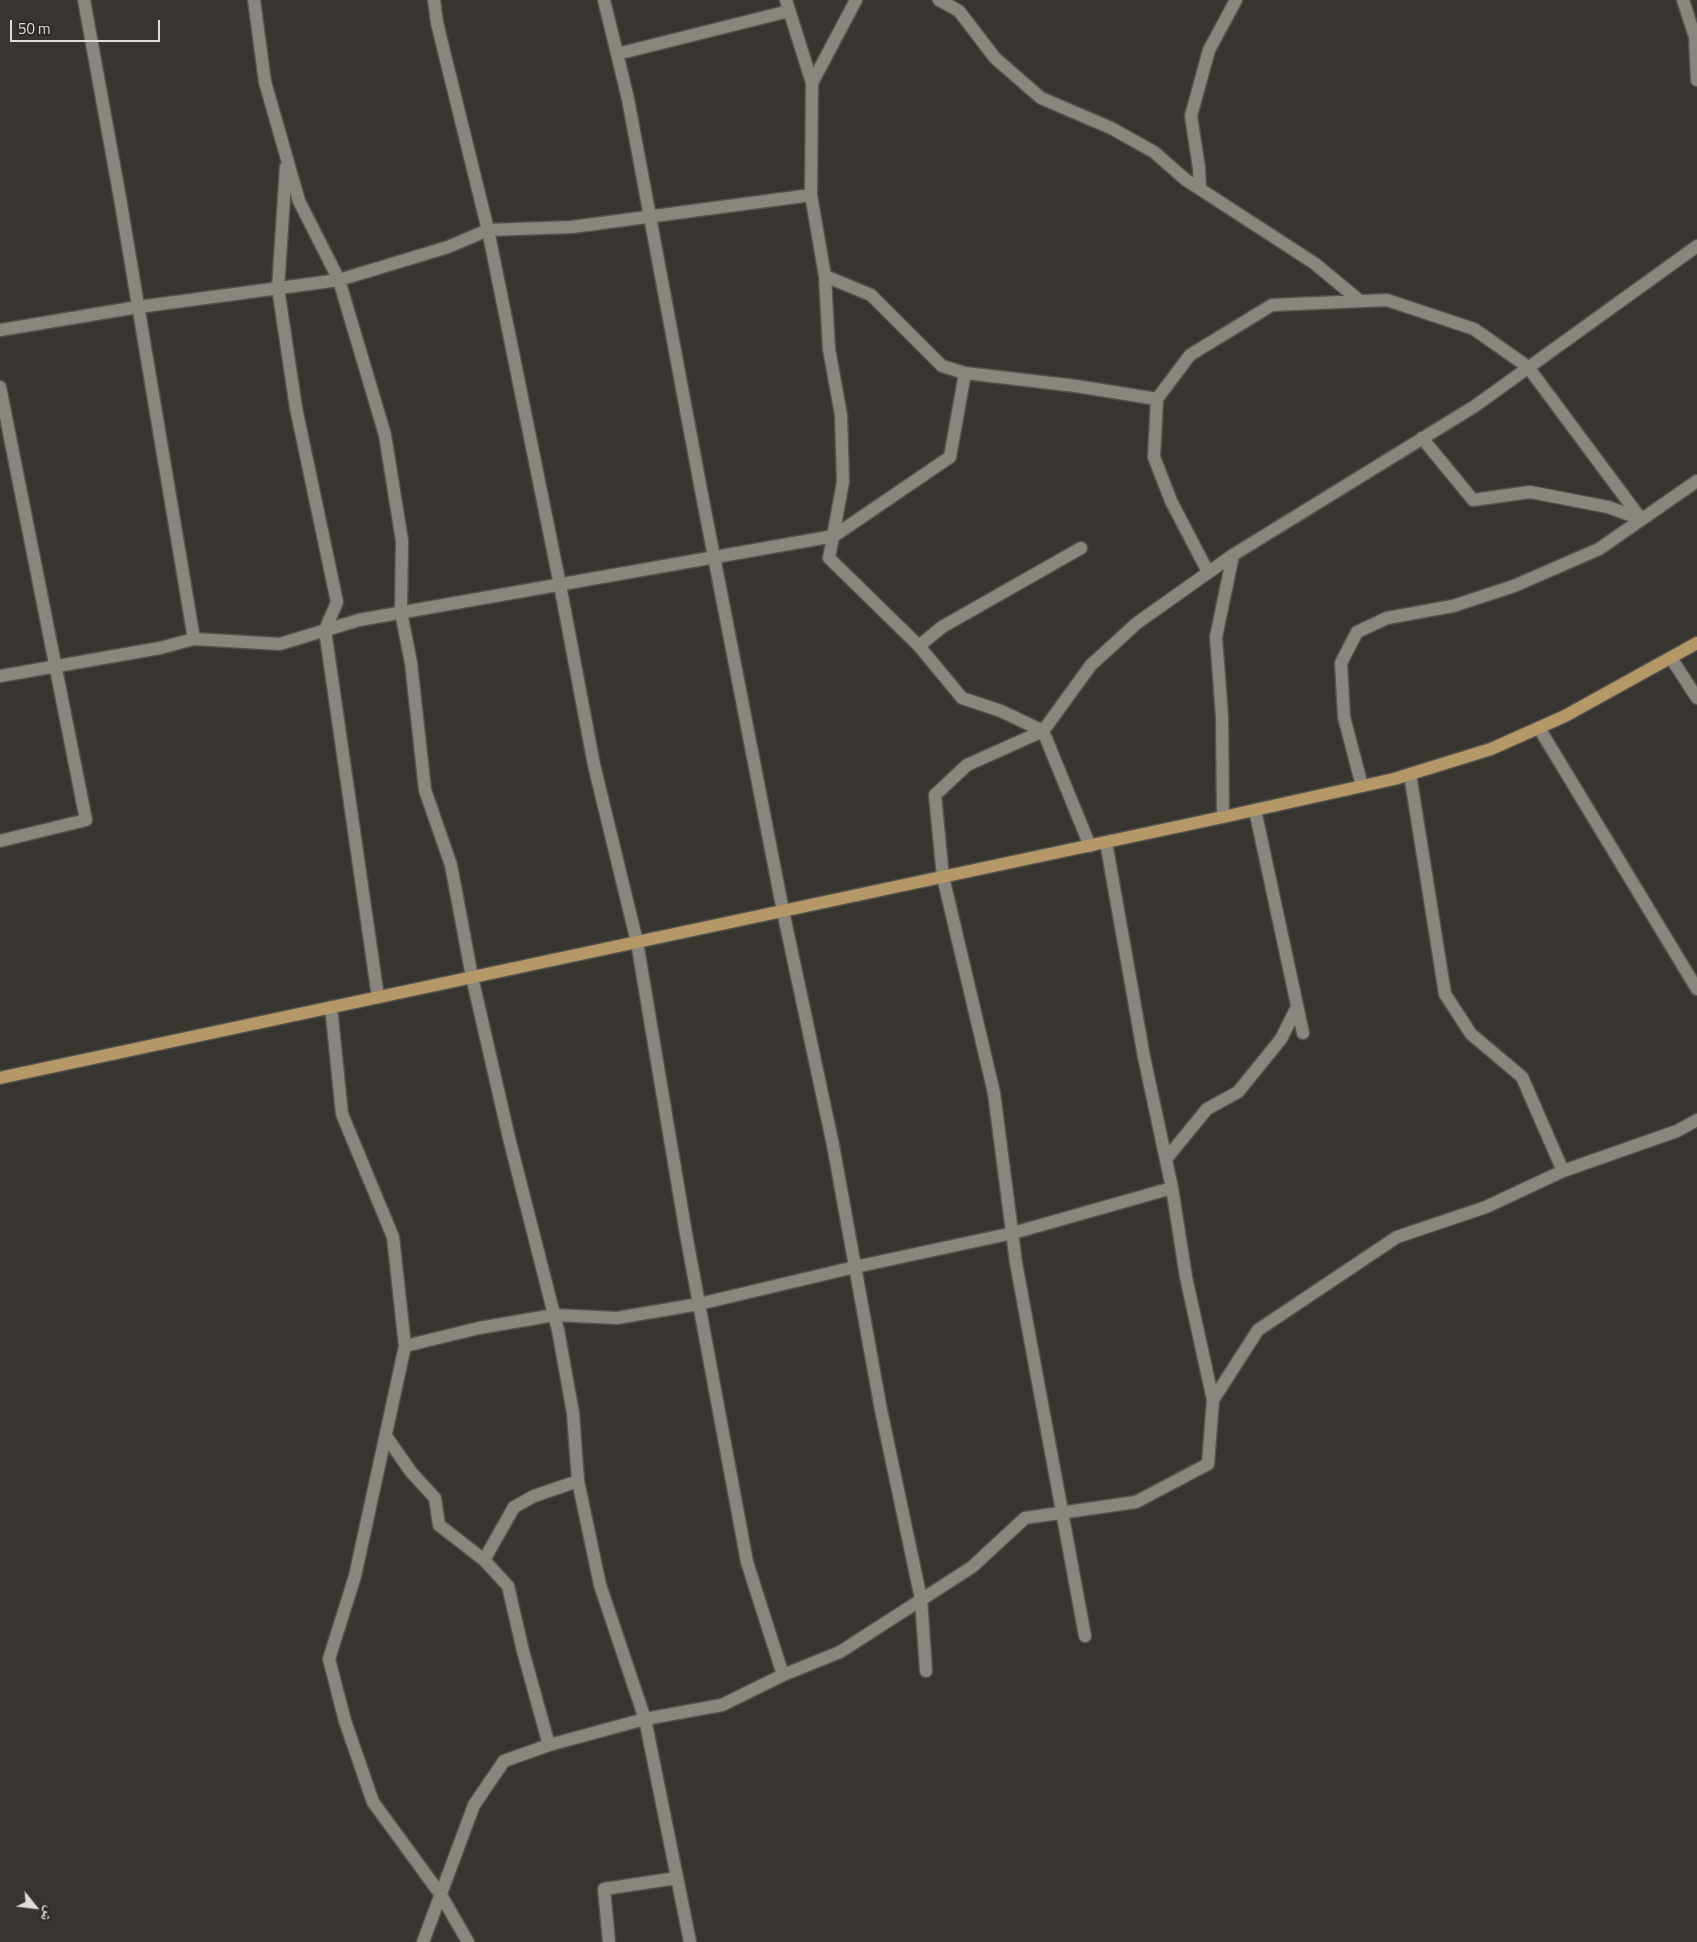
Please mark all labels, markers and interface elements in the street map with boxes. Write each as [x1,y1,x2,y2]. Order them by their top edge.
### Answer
scale bar [12,10,162,42]
text: 50 m [18,17,51,40]
north arrow [10,1882,60,1932]
text: ش [36,1903,61,1926]

